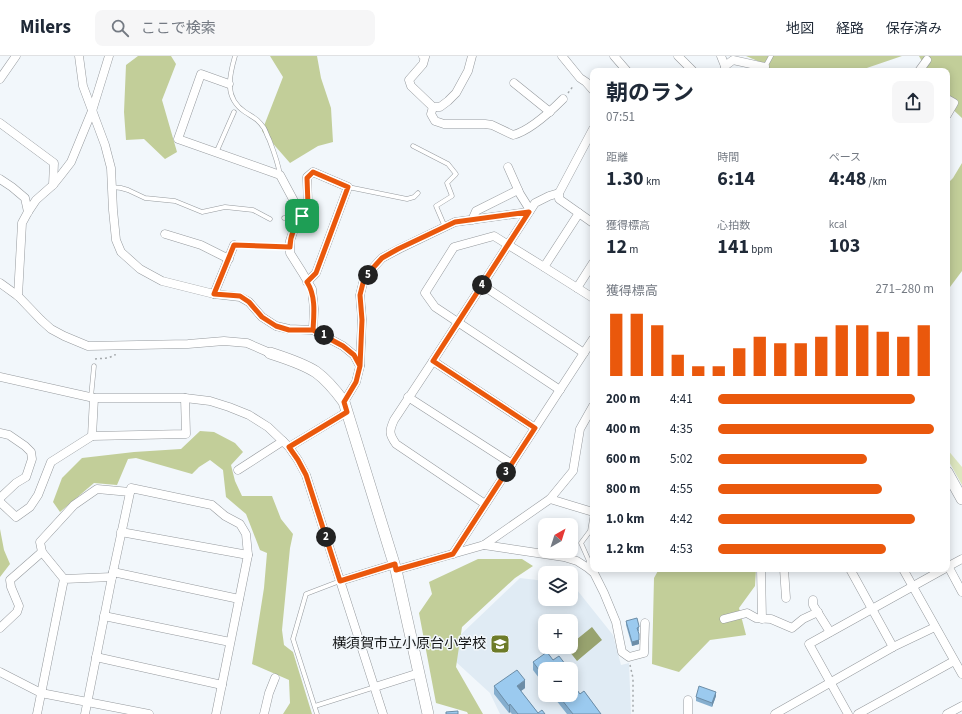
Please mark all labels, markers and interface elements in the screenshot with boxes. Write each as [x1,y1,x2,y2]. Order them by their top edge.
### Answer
search box [95,10,375,46]
text: Milers [20,14,71,41]
icon: search [109,17,131,39]
text: ここで検索 [141,18,216,39]
text: 地図 [786,19,814,39]
text: 経路 [836,19,864,39]
text: 保存済み [886,19,942,39]
text: 朝のラン [606,77,694,109]
button: share [892,81,934,123]
text: 07:51 [606,108,635,126]
text: 距離 [606,150,628,165]
text: 時間 [717,150,739,165]
text: ペース [829,150,861,165]
text: 1.30 [606,165,644,193]
text: 6:14 [717,165,755,193]
text: 4:48 [829,165,866,193]
text: km [644,174,660,189]
text: /km [866,174,887,189]
pin [285,199,319,233]
icon: arrive [291,205,313,227]
text: kcal [829,217,847,232]
text: 獲得標高 [606,218,650,233]
text: 心拍数 [717,218,750,233]
text: 103 [829,232,860,260]
text: 12 [606,233,627,261]
text: 141 [717,233,749,261]
text: m [627,242,638,257]
text: bpm [749,242,773,257]
pin: 5 [358,265,378,285]
text: 5 [365,267,371,282]
pin: 4 [472,275,492,295]
text: 4 [479,277,485,292]
text: 271–280 m [876,280,934,298]
text: 獲得標高 [606,282,658,300]
pin: 1 [314,325,334,345]
text: 1 [321,327,327,342]
text: 200 m [606,390,640,408]
text: 4:41 [670,390,693,408]
text: 400 m [606,420,640,438]
text: 4:35 [670,420,693,438]
text: 600 m [606,450,640,468]
text: 5:02 [670,450,693,468]
pin: 3 [496,462,516,482]
text: 3 [503,464,509,479]
text: 800 m [606,480,640,498]
text: 4:55 [670,480,693,498]
text: 1.0 km [606,510,645,528]
text: 4:42 [670,510,693,528]
north arrow [538,518,578,558]
map controls [538,518,578,702]
pin: 2 [316,527,336,547]
text: 2 [323,529,329,544]
text: 1.2 km [606,540,645,558]
text: 4:53 [670,540,693,558]
button: layers [538,566,578,606]
button: + [538,614,578,654]
school or university icon: 横須賀市立小原台小学校 [489,633,511,655]
place label: 横須賀市立小原台小学校 [332,634,486,654]
button: − [538,662,578,702]

